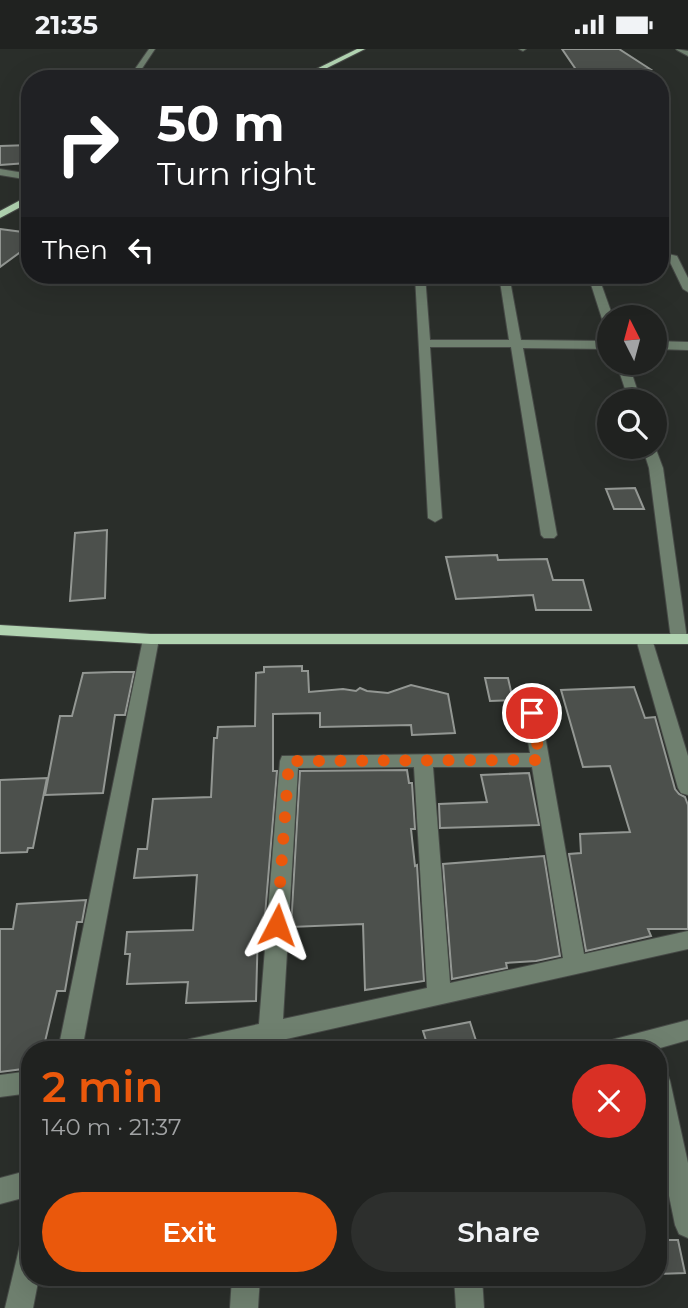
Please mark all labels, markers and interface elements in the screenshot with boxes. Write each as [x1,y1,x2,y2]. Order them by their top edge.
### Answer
text: 21:35 [35,9,98,41]
text: 50 m [157,94,285,153]
icon: right [42,98,133,189]
text: Turn right [157,154,317,193]
icon: left [122,231,160,269]
text: Then [42,234,108,266]
north arrow [597,305,667,375]
map controls [597,305,667,459]
button: search [597,389,667,459]
pin [502,683,562,743]
icon: arrive [513,694,551,732]
position arrow [240,888,314,962]
text: 2 min [42,1061,163,1113]
button: close [572,1064,646,1138]
text: 140 m · 21:37 [42,1113,181,1141]
button: Exit [42,1192,337,1272]
button: Share [351,1192,646,1272]

